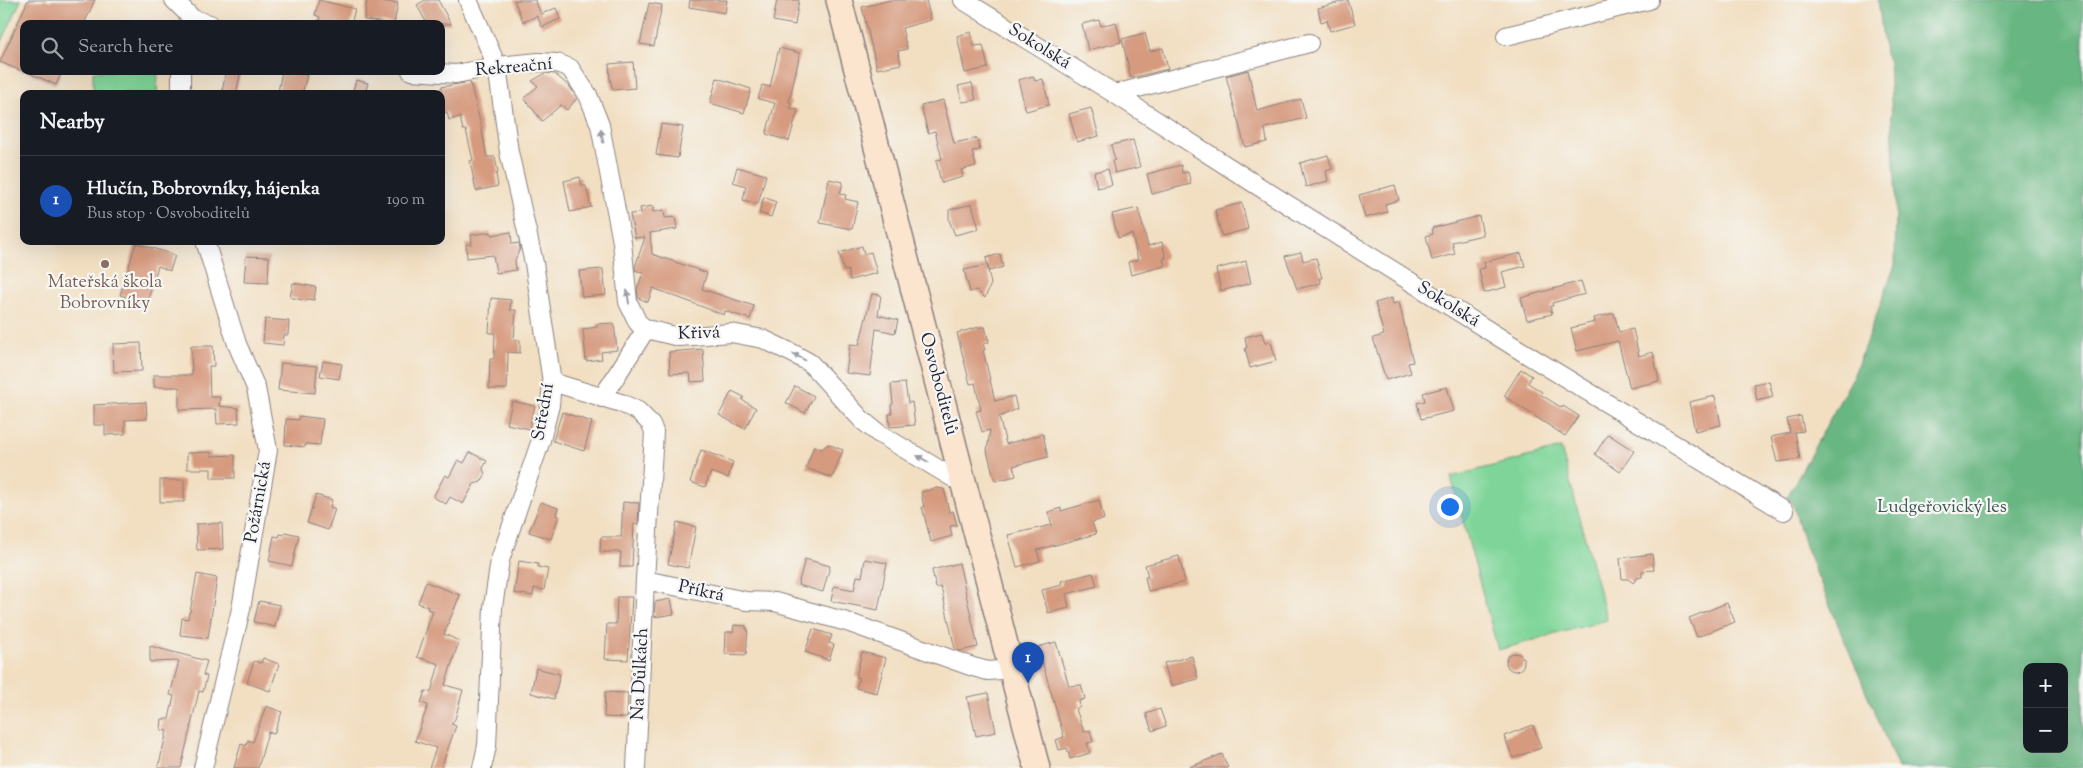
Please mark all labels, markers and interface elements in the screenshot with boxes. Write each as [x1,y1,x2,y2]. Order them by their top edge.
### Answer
street label: Sokolská [1002,17,1076,77]
search box [20,20,445,75]
icon: search [38,34,66,62]
text: Search here [78,34,173,61]
street label: Rekreační [474,52,554,84]
text: Nearby [40,108,105,138]
one-way arrow [598,128,606,144]
text: Hlučín, Bobrovníky, hájenka [87,176,320,203]
text: 1 [53,189,59,212]
text: 190 m [387,189,425,212]
text: Bus stop · Osvoboditelů [87,203,250,226]
marker: Mateřská škola Bobrovníky [99,258,111,270]
place label: Mateřská škola Bobrovníky [48,270,162,317]
street label: Sokolská [1411,275,1485,335]
one-way arrow [623,288,631,304]
street label: Křivá [677,320,721,348]
street label: Osvoboditelů [912,330,964,438]
one-way arrow [792,353,806,361]
street label: Střední [526,381,562,443]
one-way arrow [916,455,930,464]
street label: Požárnická [239,459,279,545]
your location [1437,494,1463,520]
park label: Ludgeřovický les [1877,495,2007,521]
street label: Příkrá [676,574,726,610]
street label: Na Důlkách [626,627,656,721]
pin: 1 [1012,642,1044,683]
map controls [2023,663,2068,753]
button: + [2023,663,2068,708]
button: − [2023,708,2068,753]

